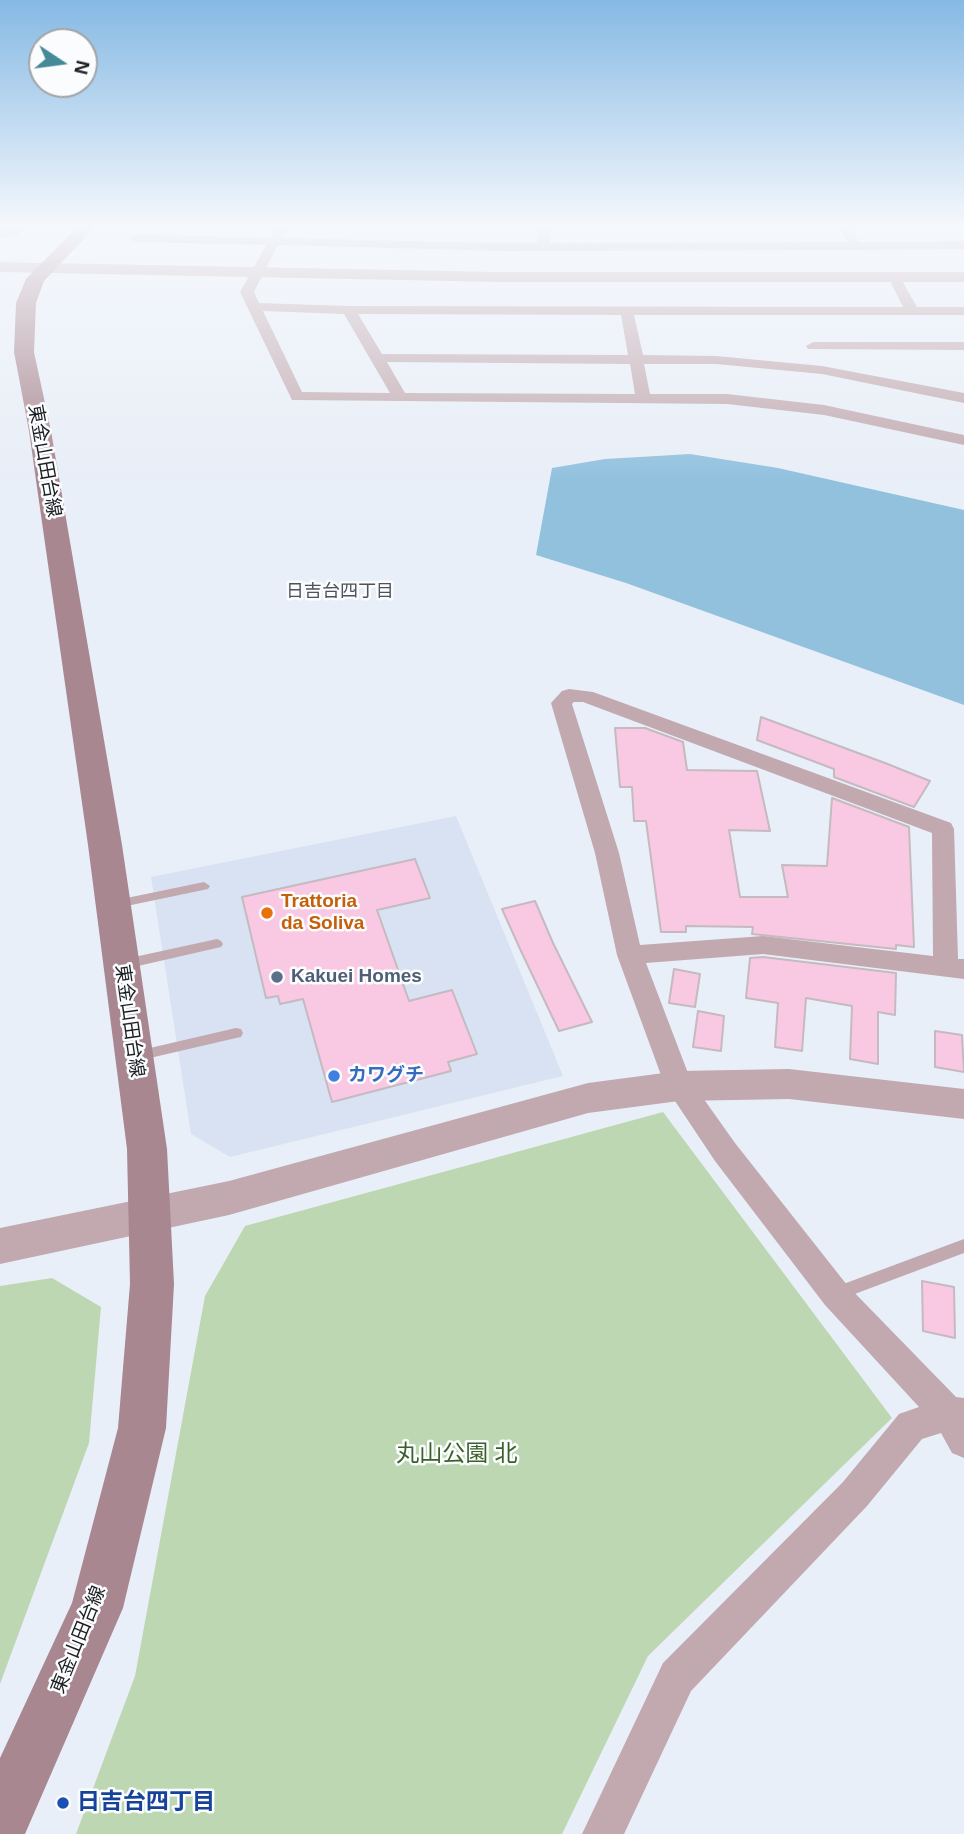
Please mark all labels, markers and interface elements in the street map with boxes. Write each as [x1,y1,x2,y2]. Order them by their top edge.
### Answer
north arrow [28,28,98,98]
text: N [70,58,94,76]
street label: 東金山田台線 [23,403,65,519]
district label: 日吉台四丁目 [286,581,394,603]
place label: Trattoria da Soliva [281,891,364,935]
marker: Trattoria da Soliva [259,905,275,921]
street label: 東金山田台線 [110,963,148,1079]
place label: Kakuei Homes [291,966,422,988]
marker: Kakuei Homes [269,969,285,985]
place label: カワグチ [348,1065,424,1087]
marker: カワグチ [326,1068,342,1084]
park label: 丸山公園 北 [396,1441,518,1469]
street label: 東金山田台線 [47,1583,111,1697]
place label: 日吉台四丁目 [77,1789,215,1817]
marker: 日吉台四丁目 [55,1795,71,1811]

